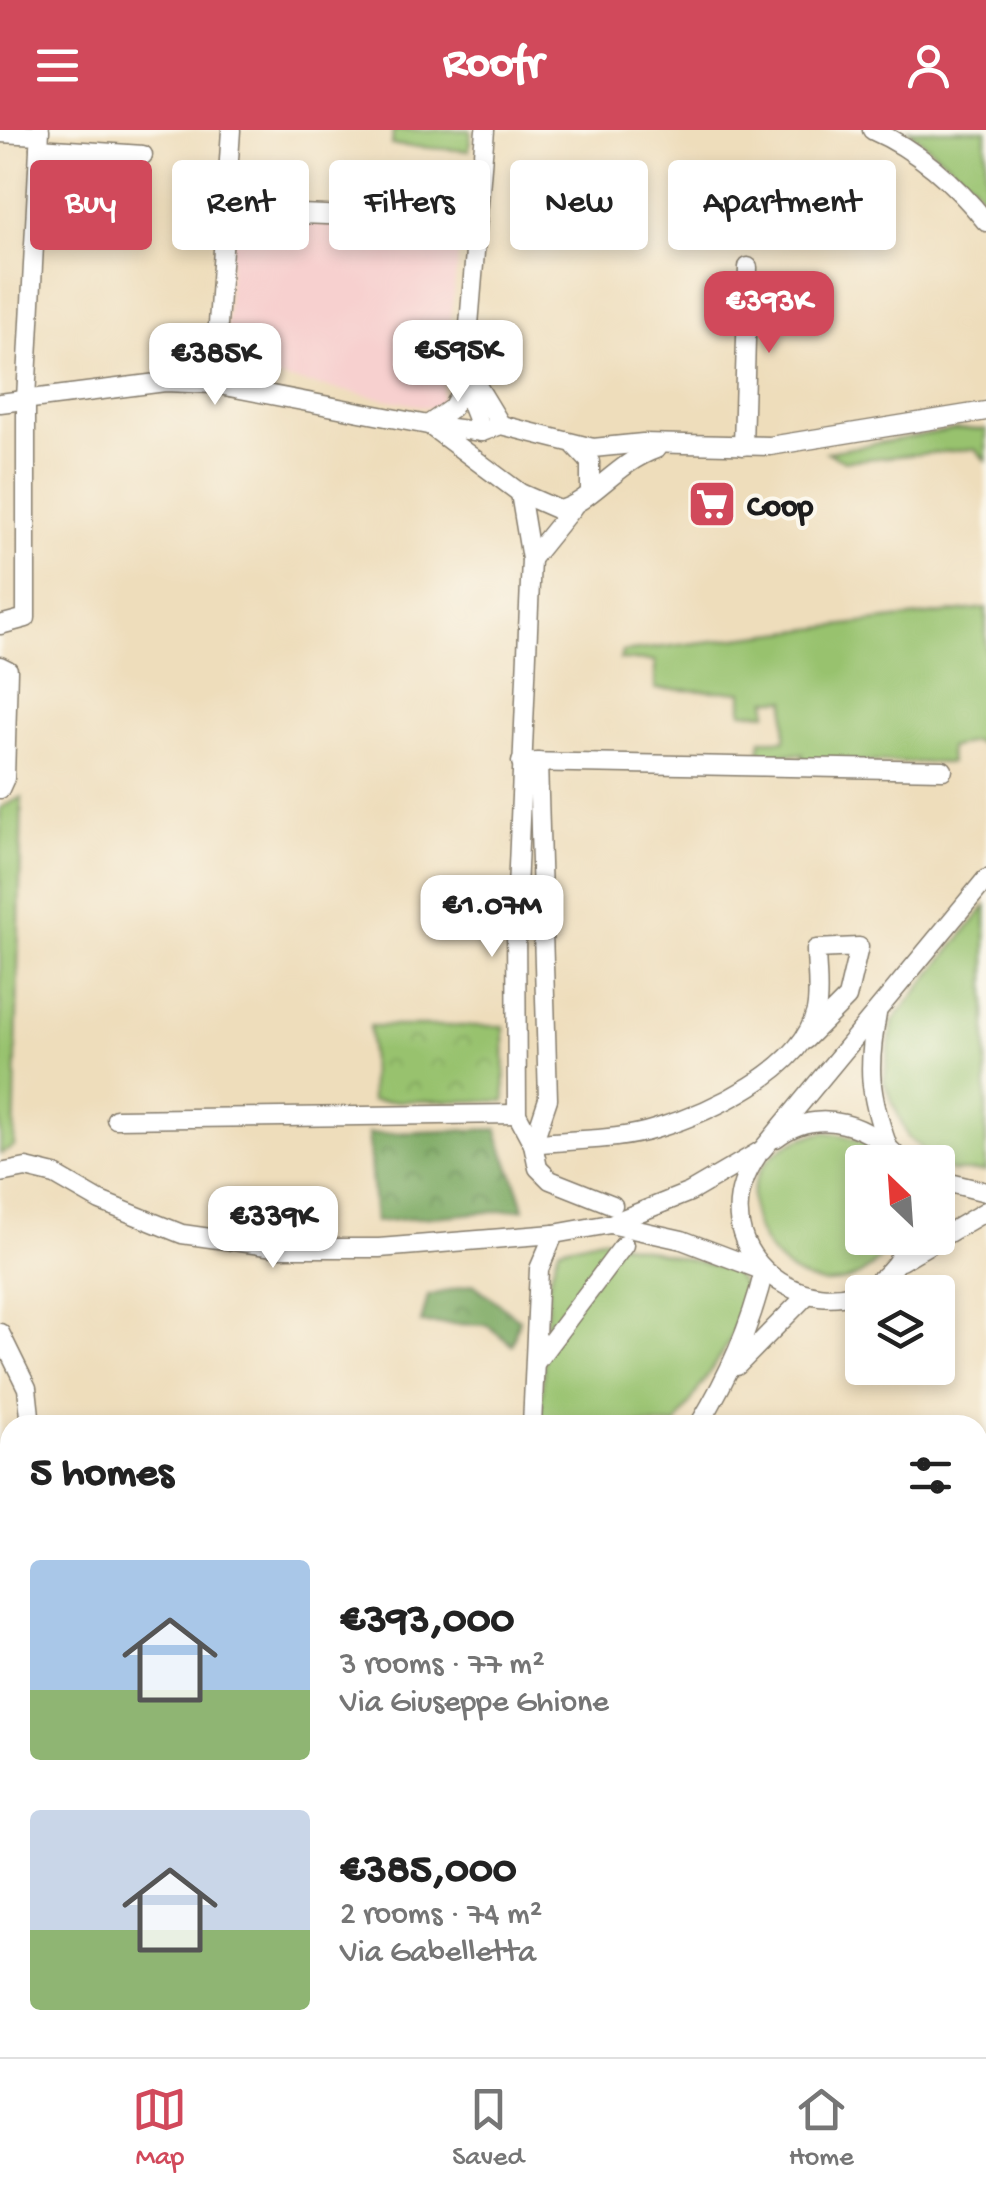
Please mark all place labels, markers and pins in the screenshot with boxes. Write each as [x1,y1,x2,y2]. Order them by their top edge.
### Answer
pin: €393K [699,271,839,356]
pin: €595K [388,320,528,405]
pin: €385K [145,323,285,408]
supermarket icon: Coop [686,478,738,530]
place label: Coop [747,490,814,528]
pin: €1.07M [411,875,573,960]
pin: €339K [203,1186,343,1271]

